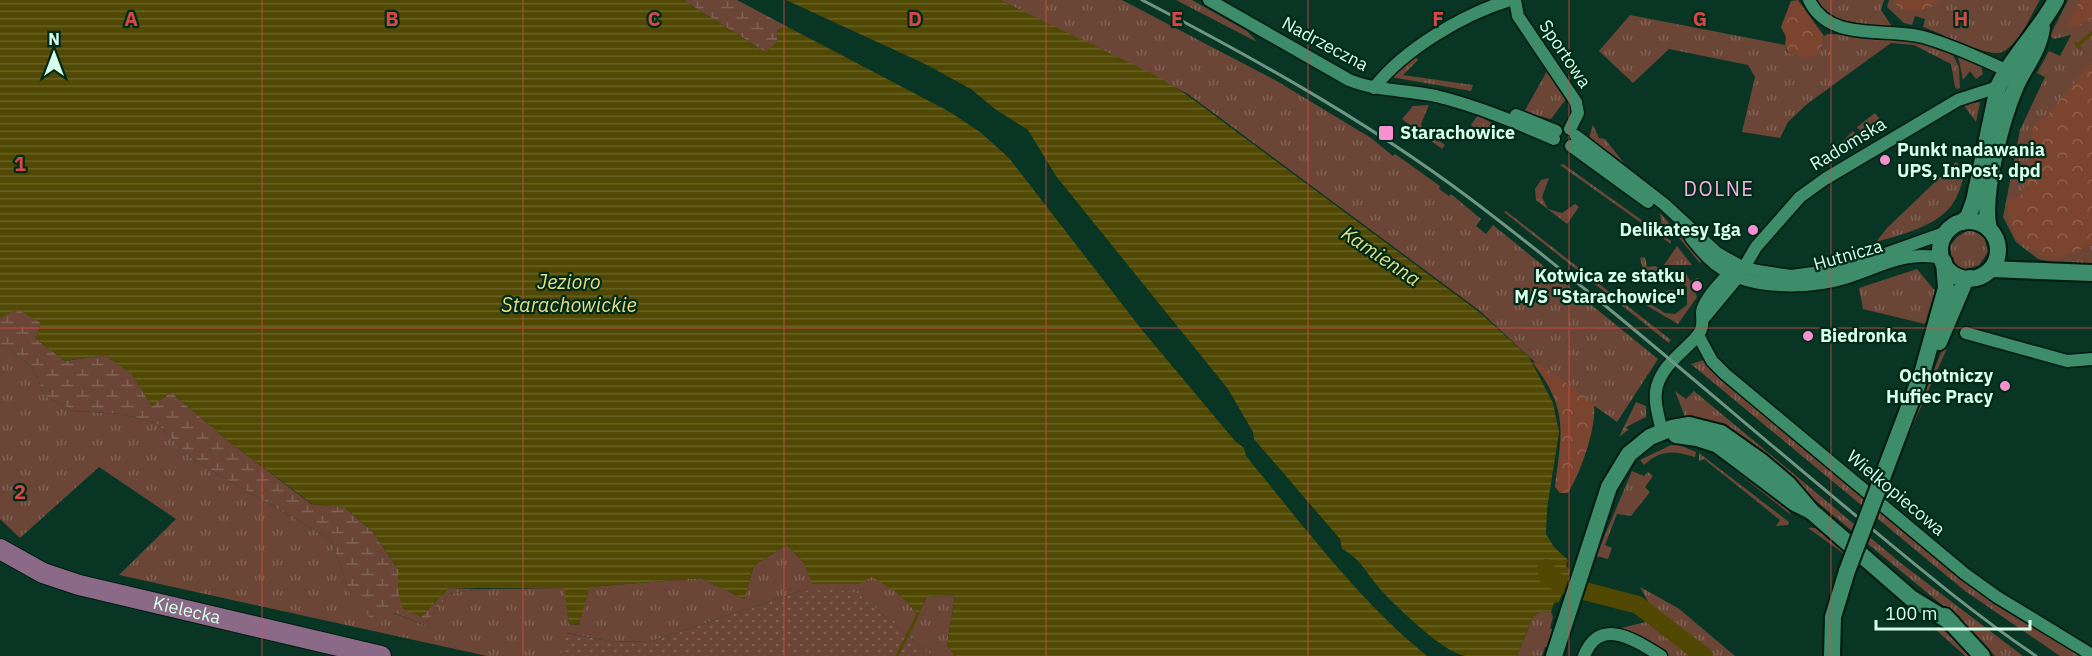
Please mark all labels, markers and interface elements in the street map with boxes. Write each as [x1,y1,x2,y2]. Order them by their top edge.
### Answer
text: A [124,5,138,32]
text: B [385,5,399,32]
text: C [647,5,661,32]
text: D [908,5,922,32]
text: E [1171,5,1183,32]
text: F [1432,5,1444,32]
text: G [1693,5,1707,32]
text: H [1954,5,1968,32]
street label: Nadrzeczna [1278,11,1373,76]
street label: Sportowa [1534,15,1597,92]
north arrow [24,24,84,84]
text: N [48,29,60,49]
street label: Radomska [1805,112,1890,175]
place label: Starachowice [1400,121,1515,144]
marker: Starachowice [1377,124,1395,142]
place label: Punkt nadawania UPS, InPost, dpd [1897,138,2045,182]
text: 1 [14,150,26,177]
marker: Punkt nadawania UPS, InPost, dpd [1878,153,1892,167]
district label: DOLNE [1684,175,1754,202]
place label: Delikatesy Iga [1620,218,1741,241]
water label: Kamienna [1336,219,1426,292]
marker: Delikatesy Iga [1746,223,1760,237]
street label: Hutnicza [1811,234,1886,275]
place label: Kotwica ze statku M/S "Starachowice" [1514,264,1685,308]
water label: Jezioro Starachowickie [501,268,637,318]
marker: Kotwica ze statku M/S "Starachowice" [1690,279,1704,293]
place label: Biedronka [1820,324,1907,347]
marker: Biedronka [1801,329,1815,343]
place label: Ochotniczy Hufiec Pracy [1886,364,1993,408]
marker: Ochotniczy Hufiec Pracy [1998,379,2012,393]
street label: Wielkopiecowa [1842,445,1951,541]
text: 2 [14,478,26,505]
street label: Kielecka [151,591,223,629]
scale bar [1876,593,2030,631]
text: 100 m [1885,602,1937,625]

